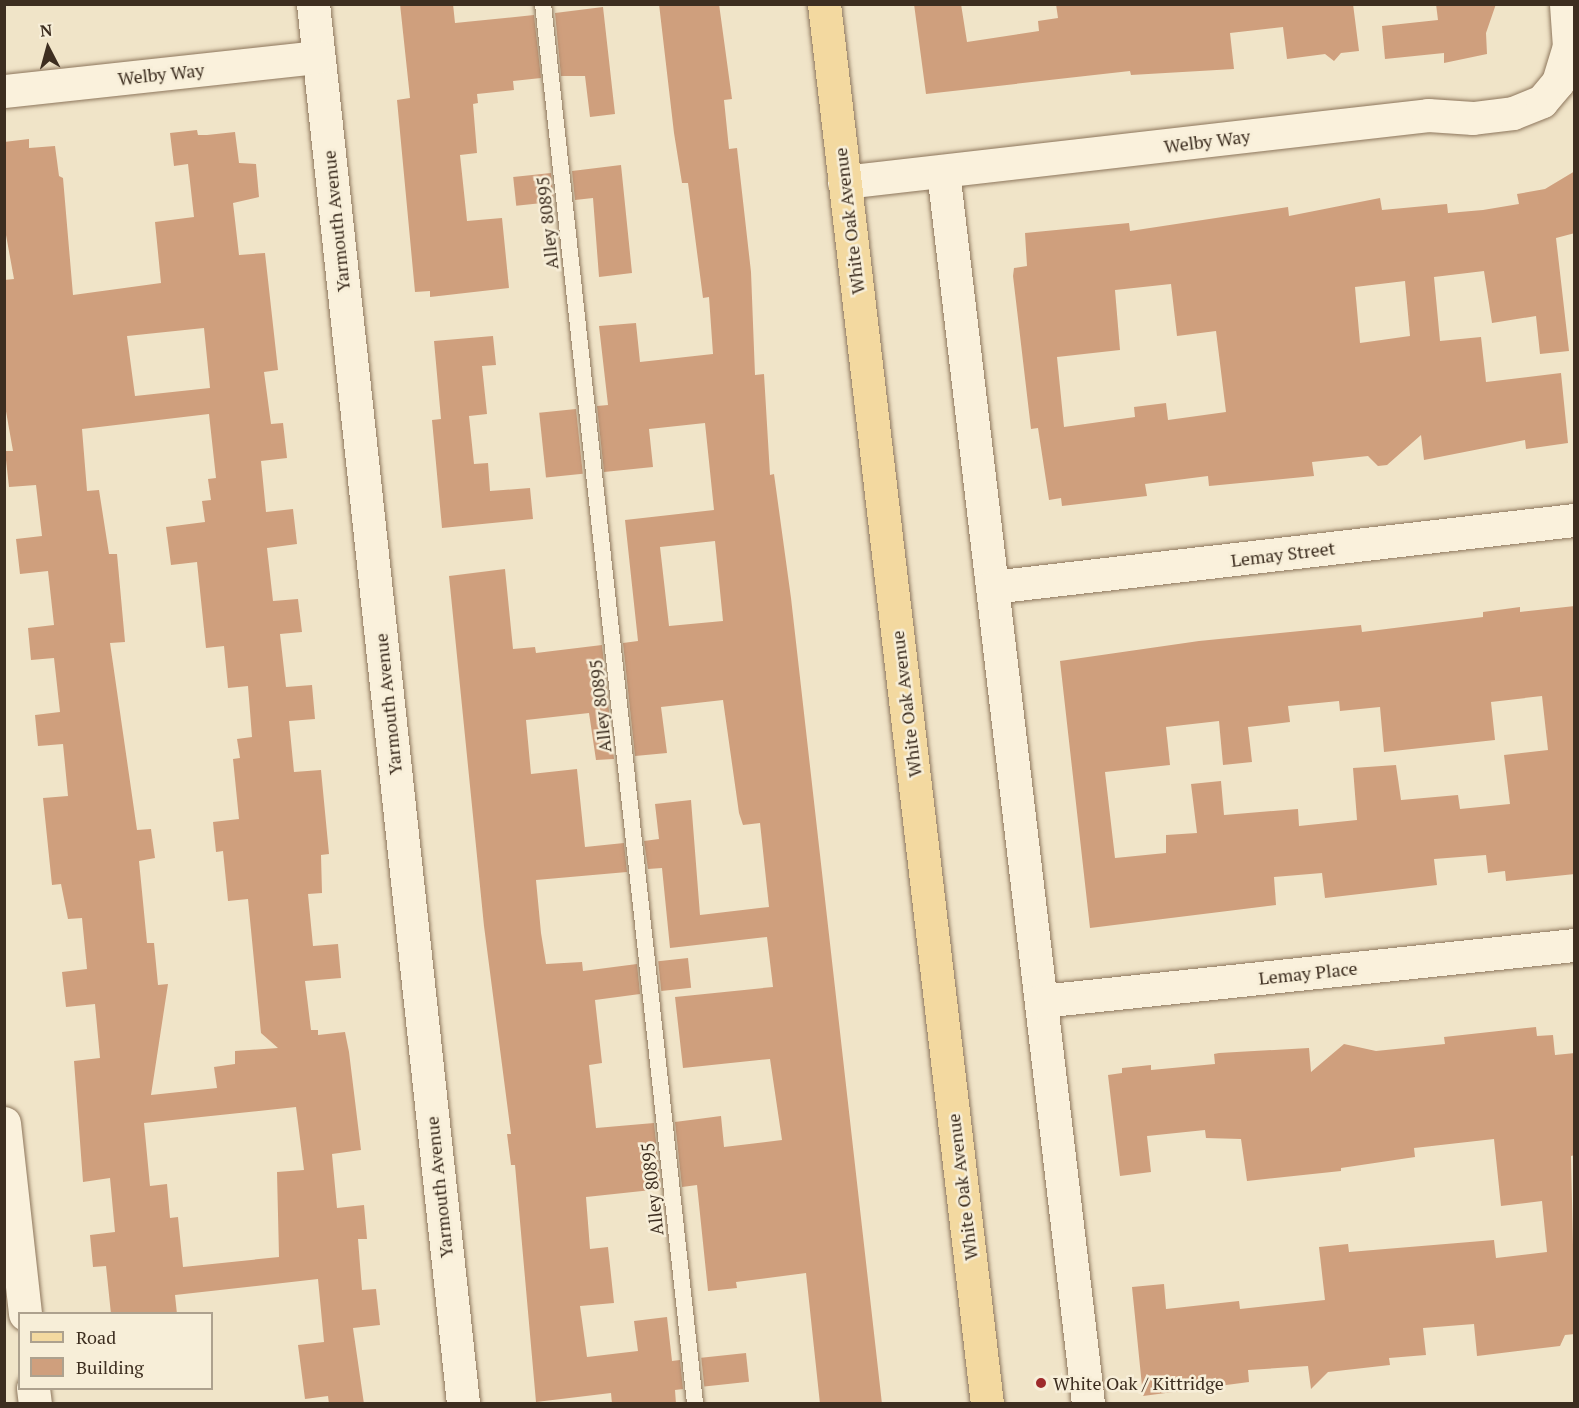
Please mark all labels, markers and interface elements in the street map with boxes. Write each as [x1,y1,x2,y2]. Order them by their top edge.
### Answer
north arrow [18,18,78,78]
text: N [39,19,53,42]
street label: Welby Way [117,59,205,89]
street label: Welby Way [1163,125,1251,157]
street label: White Oak Avenue [829,146,869,296]
street label: Yarmouth Avenue [318,149,354,293]
street label: Alley 80895 [531,175,563,271]
street label: Lemay Street [1230,537,1336,571]
street label: White Oak Avenue [886,629,926,779]
street label: Yarmouth Avenue [370,632,406,776]
street label: Alley 80895 [584,658,616,754]
street label: Lemay Place [1257,957,1359,989]
street label: White Oak Avenue [942,1112,982,1262]
street label: Yarmouth Avenue [421,1115,457,1259]
street label: Alley 80895 [636,1141,668,1237]
legend [18,1312,213,1390]
text: Road [76,1325,116,1349]
text: Building [76,1355,144,1379]
place label: White Oak / Kittridge [1053,1372,1224,1394]
marker: White Oak / Kittridge [1034,1376,1048,1390]

